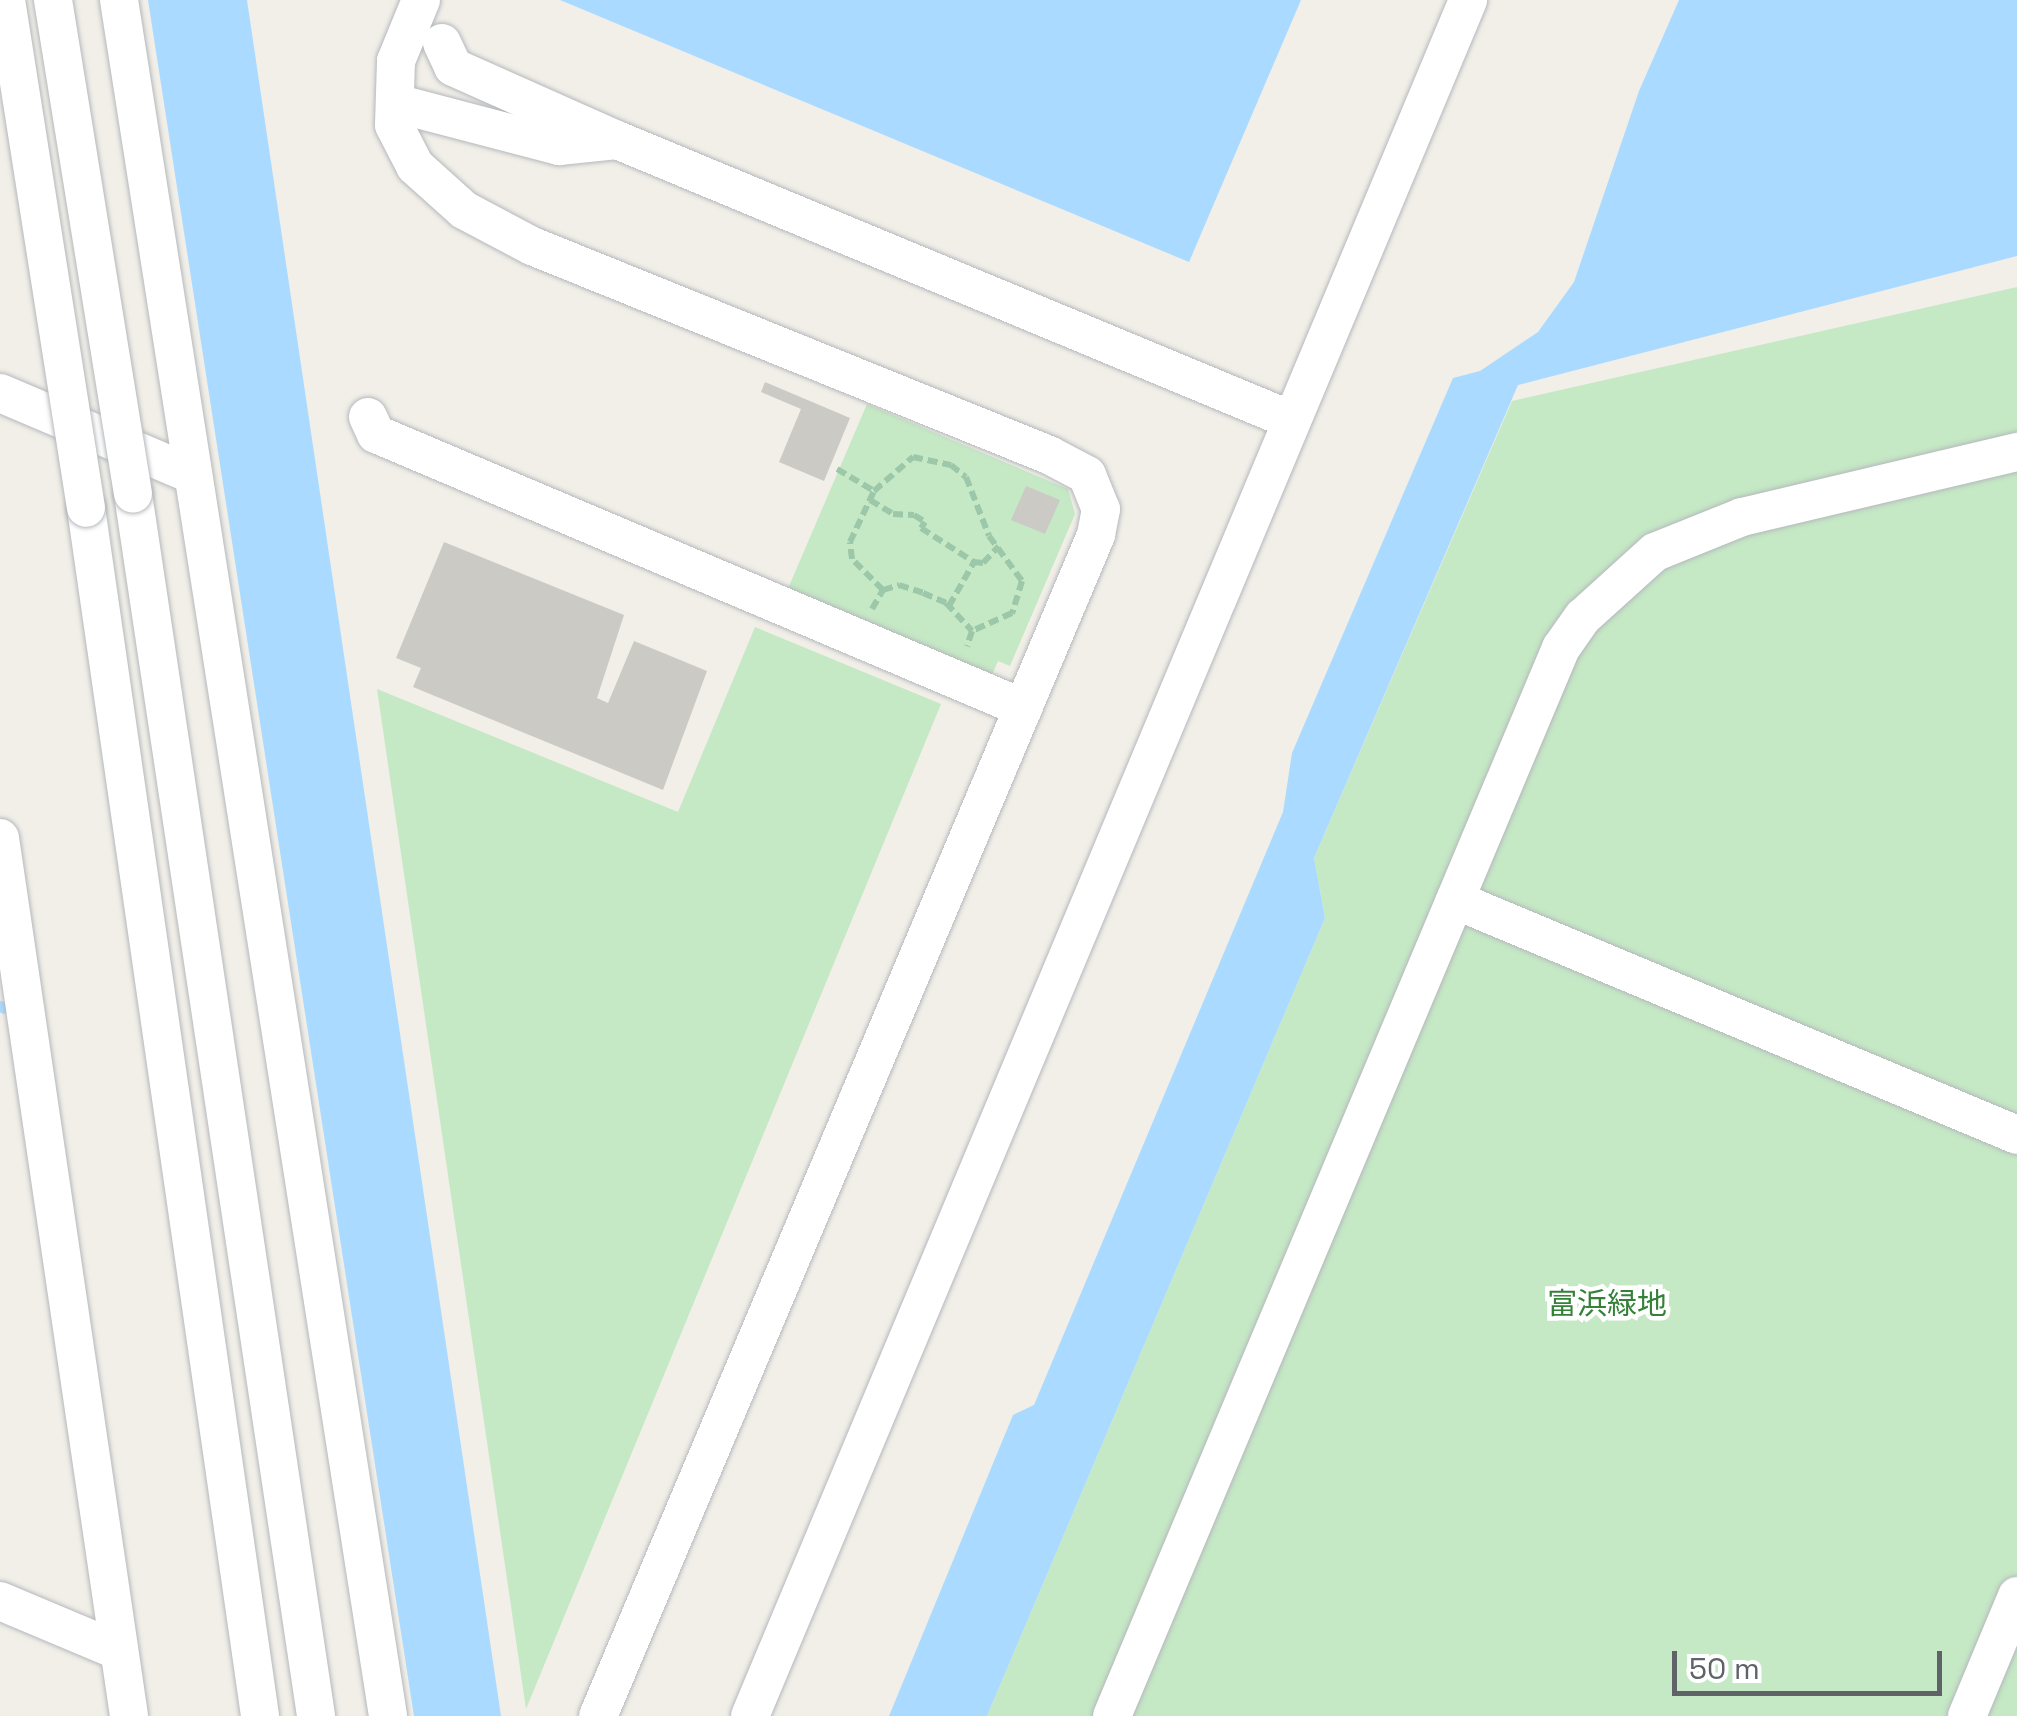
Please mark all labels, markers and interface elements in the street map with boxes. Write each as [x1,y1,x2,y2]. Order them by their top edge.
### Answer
park label: 富浜緑地 [1547,1286,1667,1322]
scale bar [1677,1631,1947,1693]
text: 50 m [1689,1649,1760,1688]

